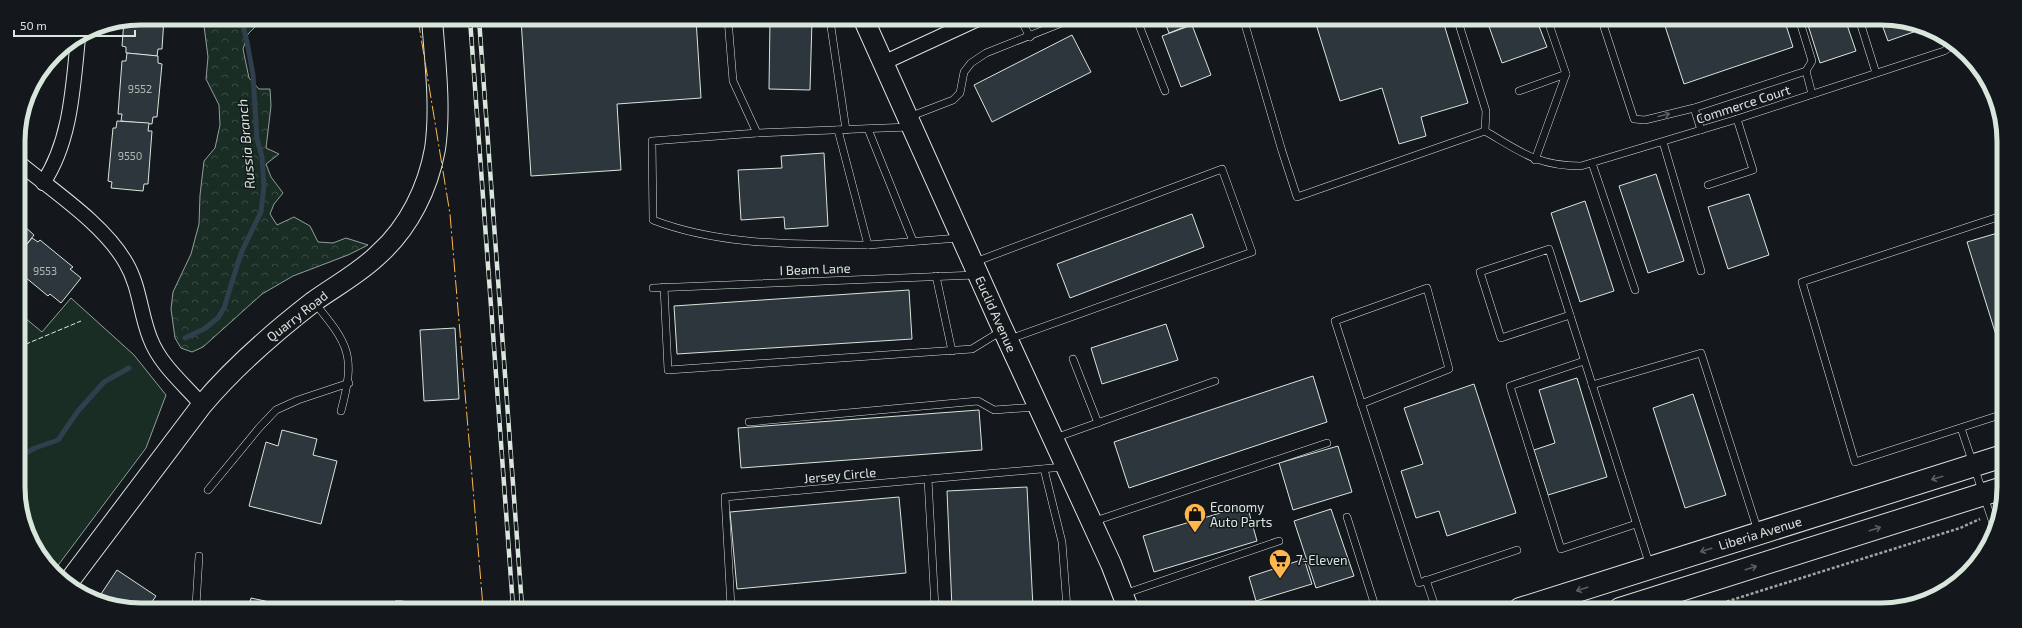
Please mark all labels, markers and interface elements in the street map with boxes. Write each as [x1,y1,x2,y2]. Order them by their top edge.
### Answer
scale bar [14,12,135,38]
text: 50 m [20,18,47,32]
street label: Commerce Court [1694,81,1792,127]
house number: 9552 [128,82,152,95]
water label: Russia Branch [233,98,258,190]
one-way arrow [1657,111,1670,119]
house number: 9550 [118,149,142,162]
street label: I Beam Lane [779,260,851,278]
house number: 9553 [33,264,57,277]
street label: Euclid Avenue [972,273,1020,355]
street label: Quarry Road [263,287,331,345]
street label: Jersey Circle [803,464,877,486]
one-way arrow [1930,475,1943,482]
place label: Economy Auto Parts [1210,499,1272,530]
shop icon: Economy Auto Parts [1182,501,1208,534]
street label: Liberia Avenue [1717,513,1803,553]
one-way arrow [1868,525,1881,532]
supermarket icon: 7-Eleven [1267,547,1293,580]
one-way arrow [1699,547,1712,554]
place label: 7-Eleven [1296,552,1348,568]
one-way arrow [1744,564,1757,571]
one-way arrow [1575,586,1588,593]

